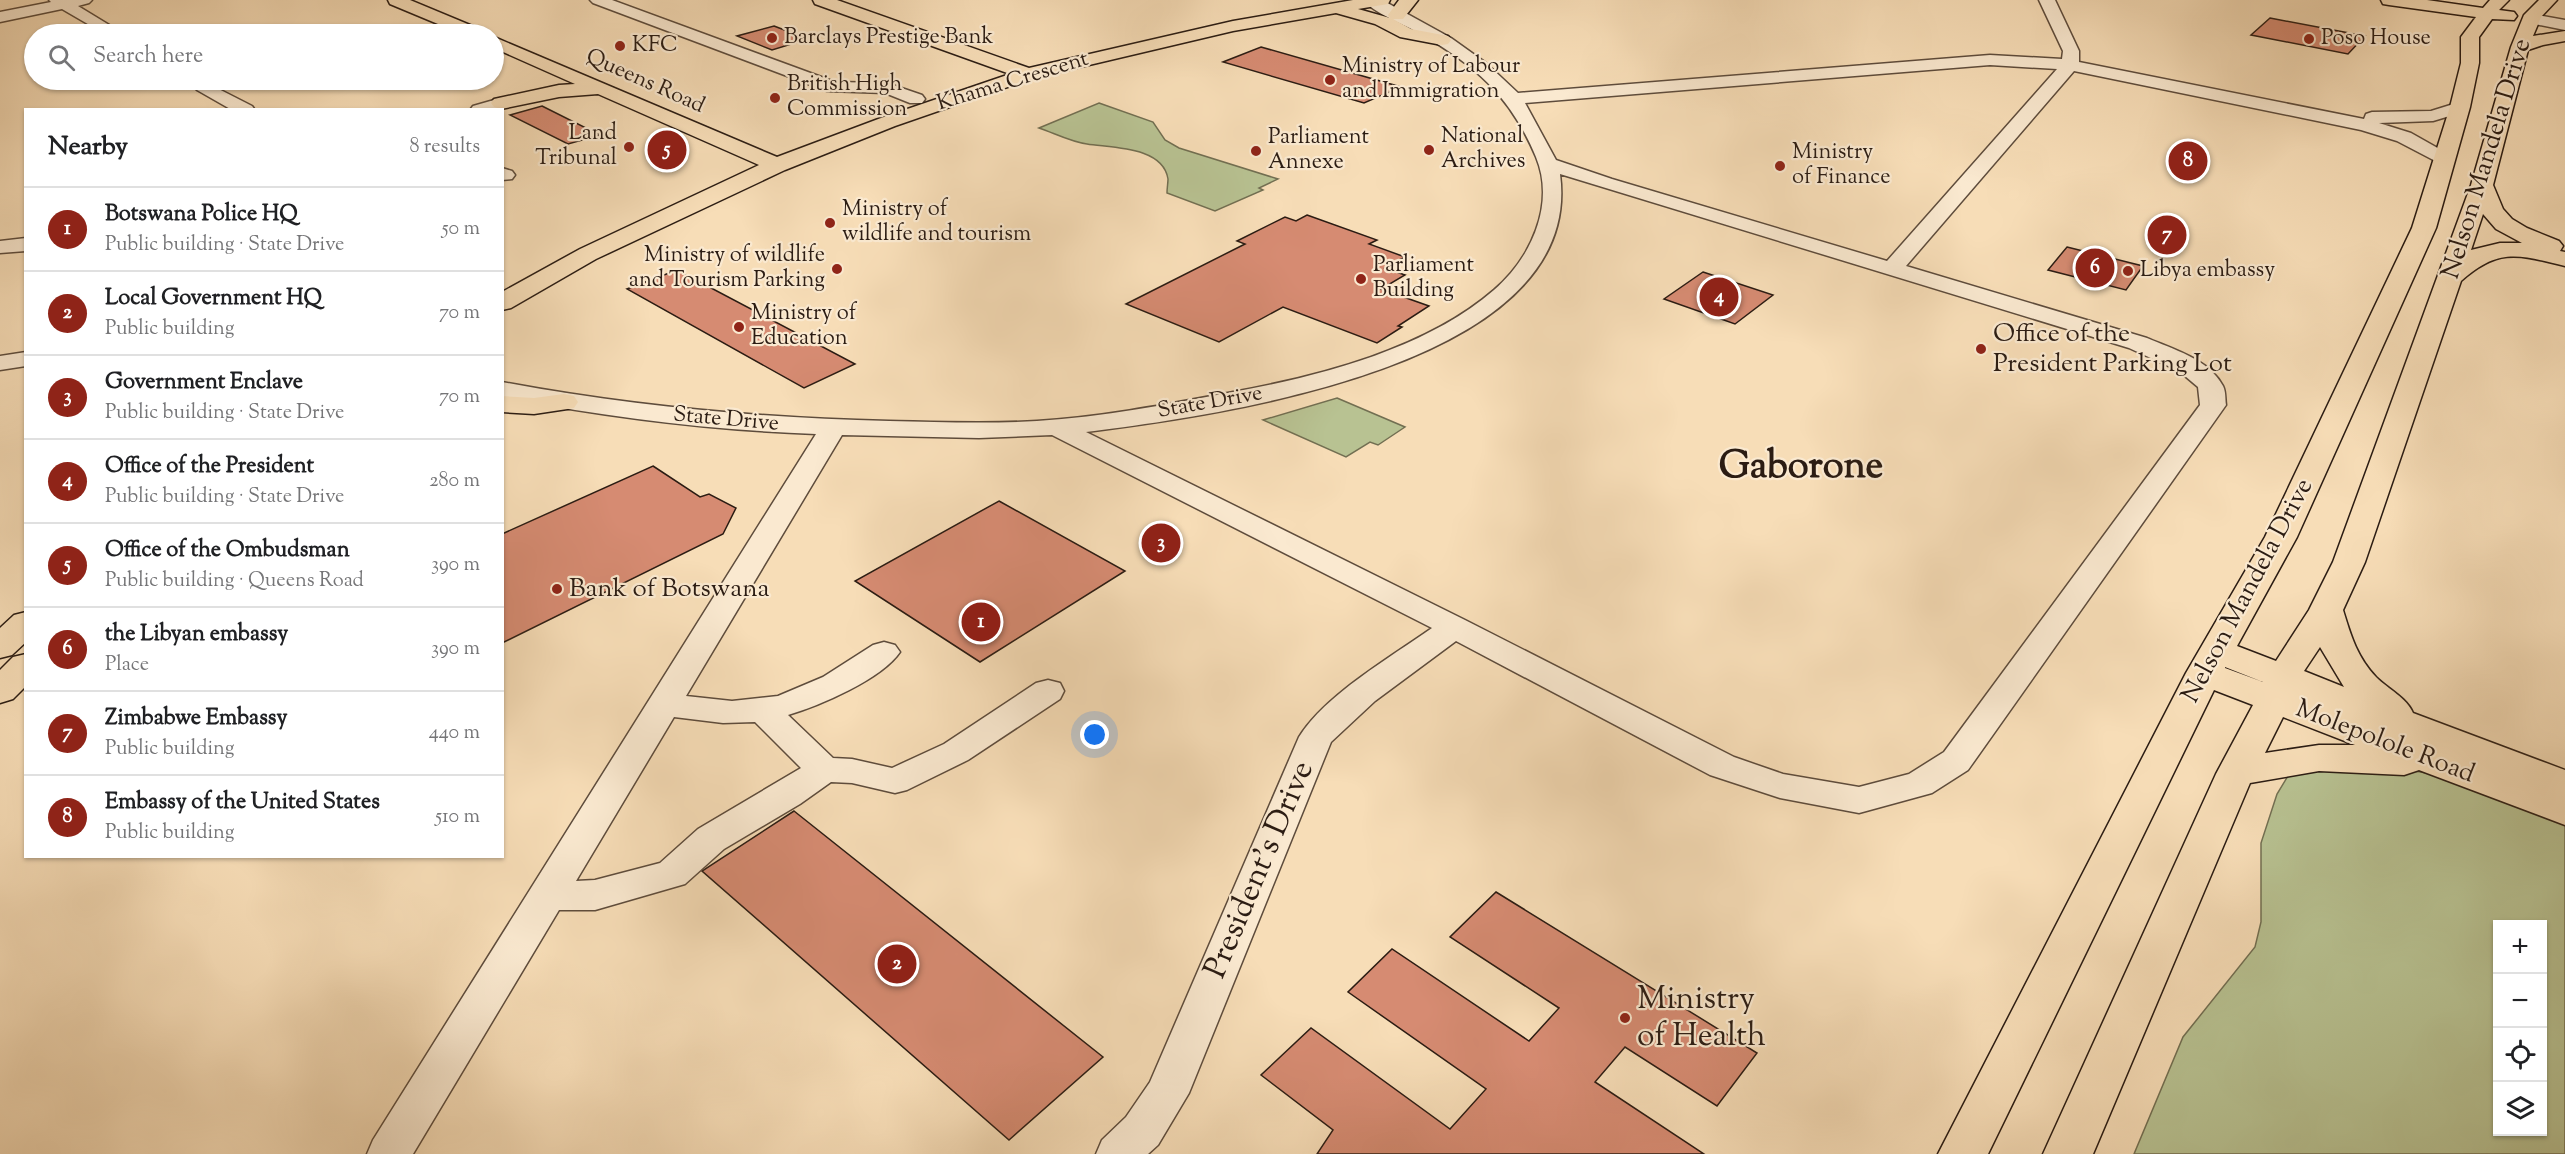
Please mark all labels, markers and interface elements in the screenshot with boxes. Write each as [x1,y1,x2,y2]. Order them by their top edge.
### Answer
place label: Barclays Prestige Bank [784,22,994,54]
place label: Poso House [2321,23,2431,55]
search box [24,24,504,90]
place label: KFC [632,30,678,62]
marker: Barclays Prestige Bank [765,31,779,45]
marker: Poso House [2302,32,2316,46]
street label: Nelson Mandela Drive [2433,34,2541,284]
marker: KFC [613,39,627,53]
icon: search [45,41,78,74]
text: Search here [93,41,203,73]
street label: Queens Road [580,41,710,123]
street label: Khama Crescent [933,44,1093,120]
place label: Ministry of Labour and Immigration [1342,51,1520,108]
place label: British High Commission [787,69,907,126]
marker: Ministry of Labour and Immigration [1323,73,1337,87]
marker: British High Commission [768,91,782,105]
place label: Land Tribunal [535,118,617,175]
place label: National Archives [1441,121,1525,178]
place label: Parliament Annexe [1268,122,1370,179]
pin: 5 [648,128,686,172]
text: Nearby [48,129,128,166]
text: 8 results [409,133,480,162]
place label: Ministry of Finance [1792,137,1891,194]
pin: 8 [2168,138,2208,184]
marker: Land Tribunal [622,140,636,154]
marker: National Archives [1422,143,1436,157]
marker: Parliament Annexe [1249,144,1263,158]
marker: Ministry of Finance [1773,159,1787,173]
place label: Ministry of wildlife and tourism [842,194,1031,251]
text: Botswana Police HQ [105,199,298,231]
pin: 7 [2148,212,2186,258]
text: 1 [64,215,71,244]
text: 50 m [442,215,480,244]
marker: Ministry of wildlife and tourism [823,216,837,230]
text: Public building · State Drive [105,231,344,260]
place label: Ministry of wildlife and Tourism Parking [629,240,825,297]
pin: 6 [2076,246,2114,290]
place label: Parliament Building [1373,250,1475,307]
place label: Libya embassy [2140,255,2275,287]
marker: Ministry of wildlife and Tourism Parking [830,262,844,276]
marker: Libya embassy [2121,264,2135,278]
marker: Parliament Building [1354,272,1368,286]
pin: 4 [1700,274,1738,320]
text: Local Government HQ [105,283,322,315]
place label: Ministry of Education [751,298,858,355]
text: 2 [63,299,72,328]
text: 70 m [439,299,480,328]
text: Public building [105,315,235,344]
place label: Office of the President Parking Lot [1993,316,2232,383]
marker: Ministry of Education [732,320,746,334]
marker: Office of the President Parking Lot [1974,342,1988,356]
text: Government Enclave [105,367,303,399]
street label: State Drive [1155,378,1265,428]
text: 3 [63,383,72,412]
text: 70 m [439,383,480,412]
text: Public building · State Drive [105,399,344,428]
street label: State Drive [672,399,780,441]
district label: Gaborone [1719,441,1883,495]
text: Office of the President [105,451,314,483]
text: 4 [62,467,73,496]
text: 280 m [429,467,480,496]
street label: Nelson Mandela Drive [2173,472,2323,710]
text: Public building · State Drive [105,483,344,512]
pin: 3 [1142,520,1180,566]
text: Office of the Ombudsman [105,535,350,567]
text: 5 [64,551,71,580]
text: 390 m [431,551,480,580]
text: Public building · Queens Road [105,567,364,596]
place label: Bank of Botswana [569,571,770,608]
marker: Bank of Botswana [550,582,564,596]
pin: 1 [962,600,1000,644]
text: the Libyan embassy [105,619,288,651]
text: 6 [63,635,72,664]
text: 390 m [431,635,480,664]
text: Place [105,651,149,680]
street label: Molepolole Road [2290,691,2480,793]
text: Zimbabwe Embassy [105,703,287,735]
text: 7 [62,719,73,748]
text: 440 m [429,719,480,748]
your location [1080,720,1109,749]
text: Public building [105,735,235,764]
street label: President's Drive [1193,754,1327,986]
text: Embassy of the United States [105,787,380,819]
text: 8 [63,803,73,832]
text: 510 m [435,803,480,832]
text: Public building [105,819,235,848]
map controls [2493,920,2547,1136]
button: + [2493,920,2547,974]
pin: 2 [878,942,916,986]
button: − [2493,974,2547,1028]
place label: Ministry of Health [1637,977,1766,1060]
marker: Ministry of Health [1618,1011,1632,1025]
button: locate [2493,1028,2547,1082]
button: layers [2493,1082,2547,1136]

